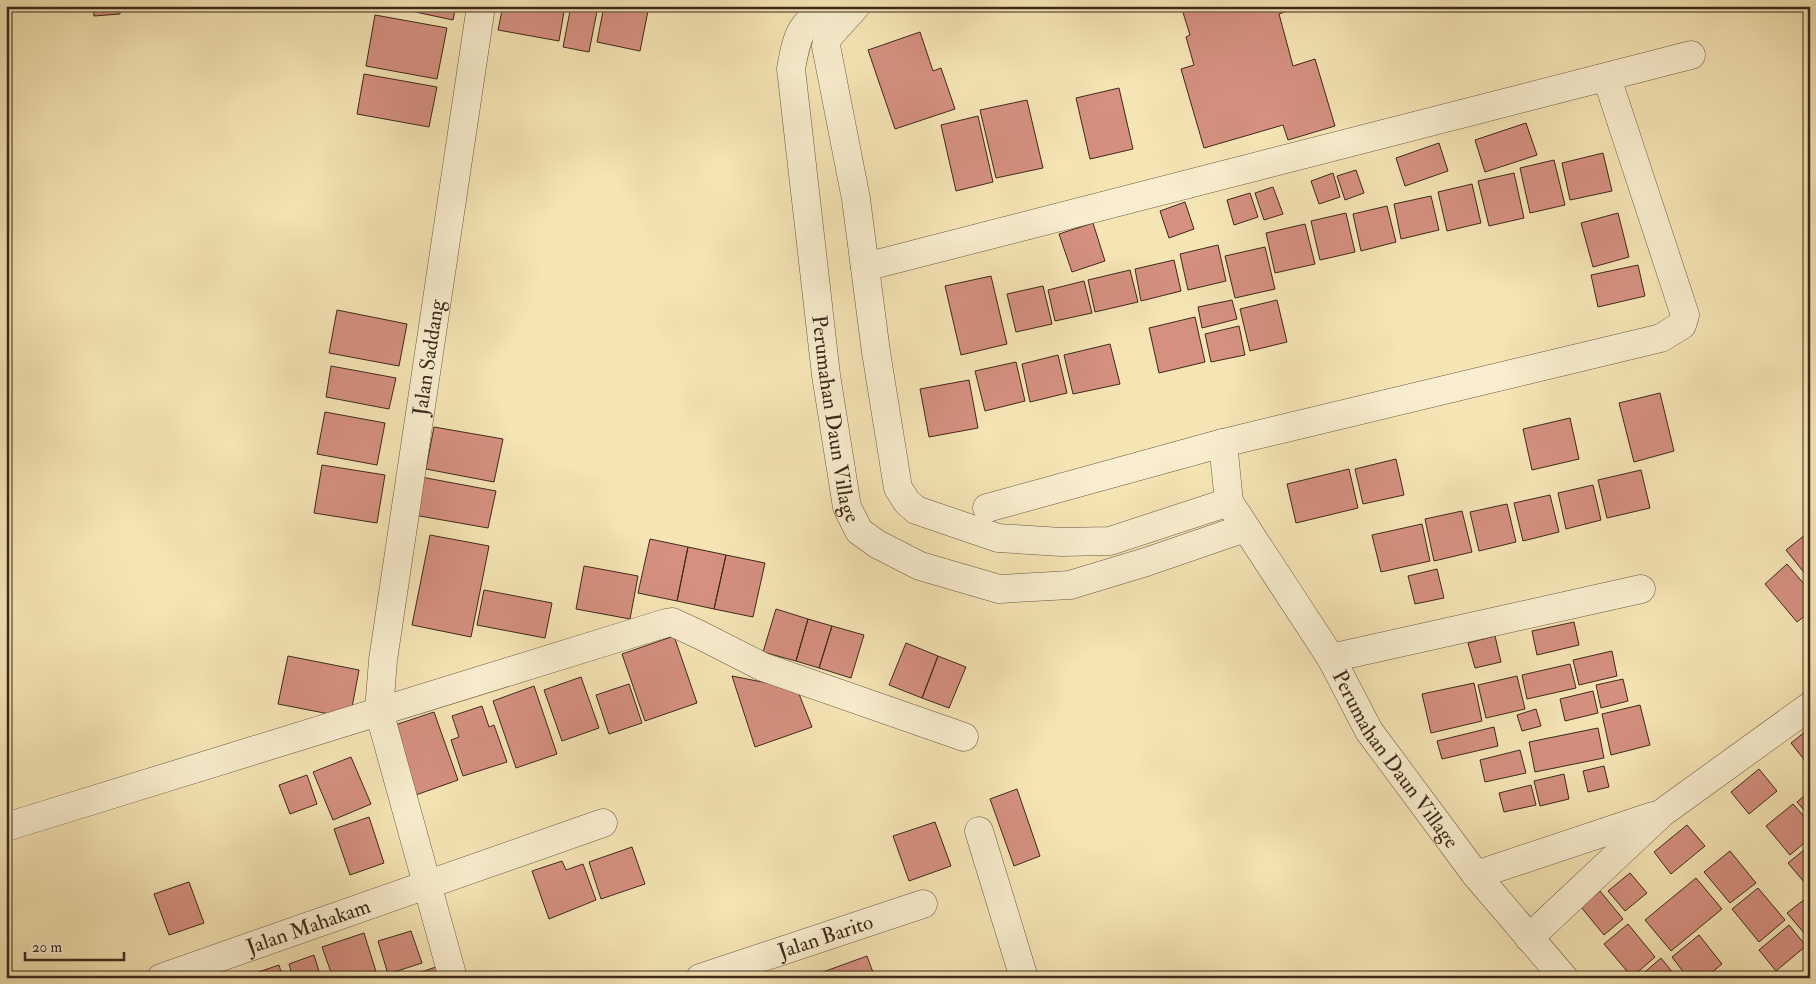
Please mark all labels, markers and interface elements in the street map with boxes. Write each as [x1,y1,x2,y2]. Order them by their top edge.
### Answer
street label: Jalan Saddang [406,297,450,418]
street label: Perumahan Daun Village [806,314,866,528]
street label: Perumahan Daun Village [1326,665,1465,854]
street label: Jalan Mahakam [242,892,374,961]
street label: Jalan Barito [773,908,876,965]
scale bar [25,929,124,961]
text: 20 m [32,938,62,957]

